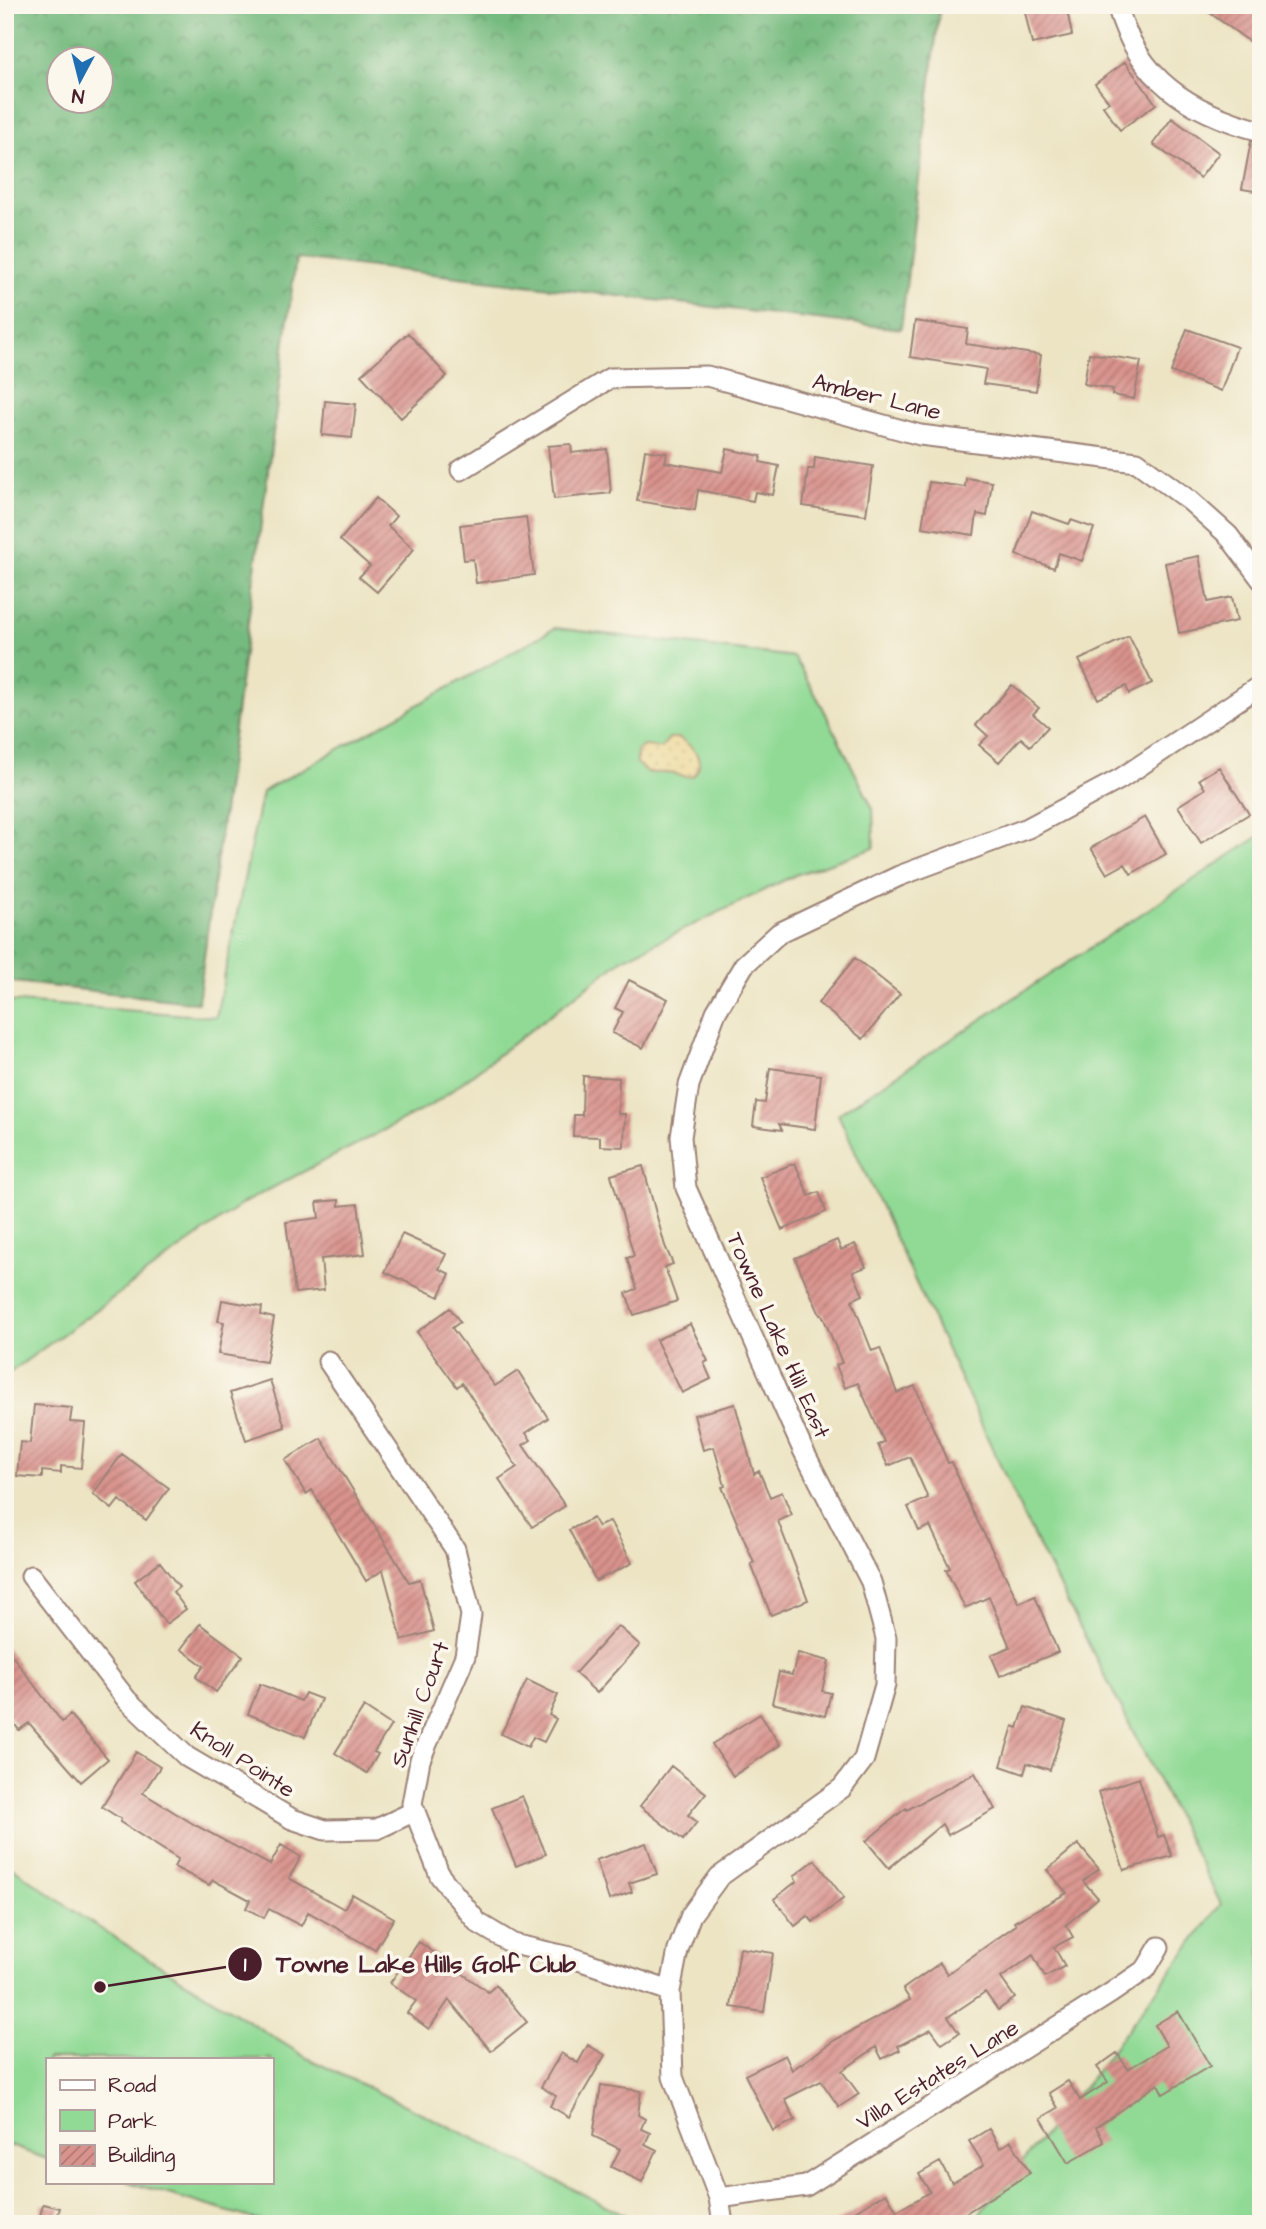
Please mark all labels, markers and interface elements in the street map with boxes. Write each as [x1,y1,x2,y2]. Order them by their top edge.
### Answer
north arrow [46,46,116,116]
text: N [70,81,86,110]
street label: Amber Lane [809,366,944,428]
street label: Towne Lake Hill East [718,1227,838,1444]
street label: Sunhill Court [382,1636,458,1772]
street label: Knoll Pointe [184,1714,301,1806]
callout: Towne Lake Hills Golf Club [227,1941,590,1986]
text: Towne Lake Hills Golf Club [275,1948,577,1982]
text: 1 [244,1950,247,1979]
street label: Villa Estates Lane [850,2012,1025,2138]
legend [46,2058,273,2184]
text: Road [108,2071,156,2100]
text: Park [108,2107,157,2136]
text: Building [108,2141,176,2172]

